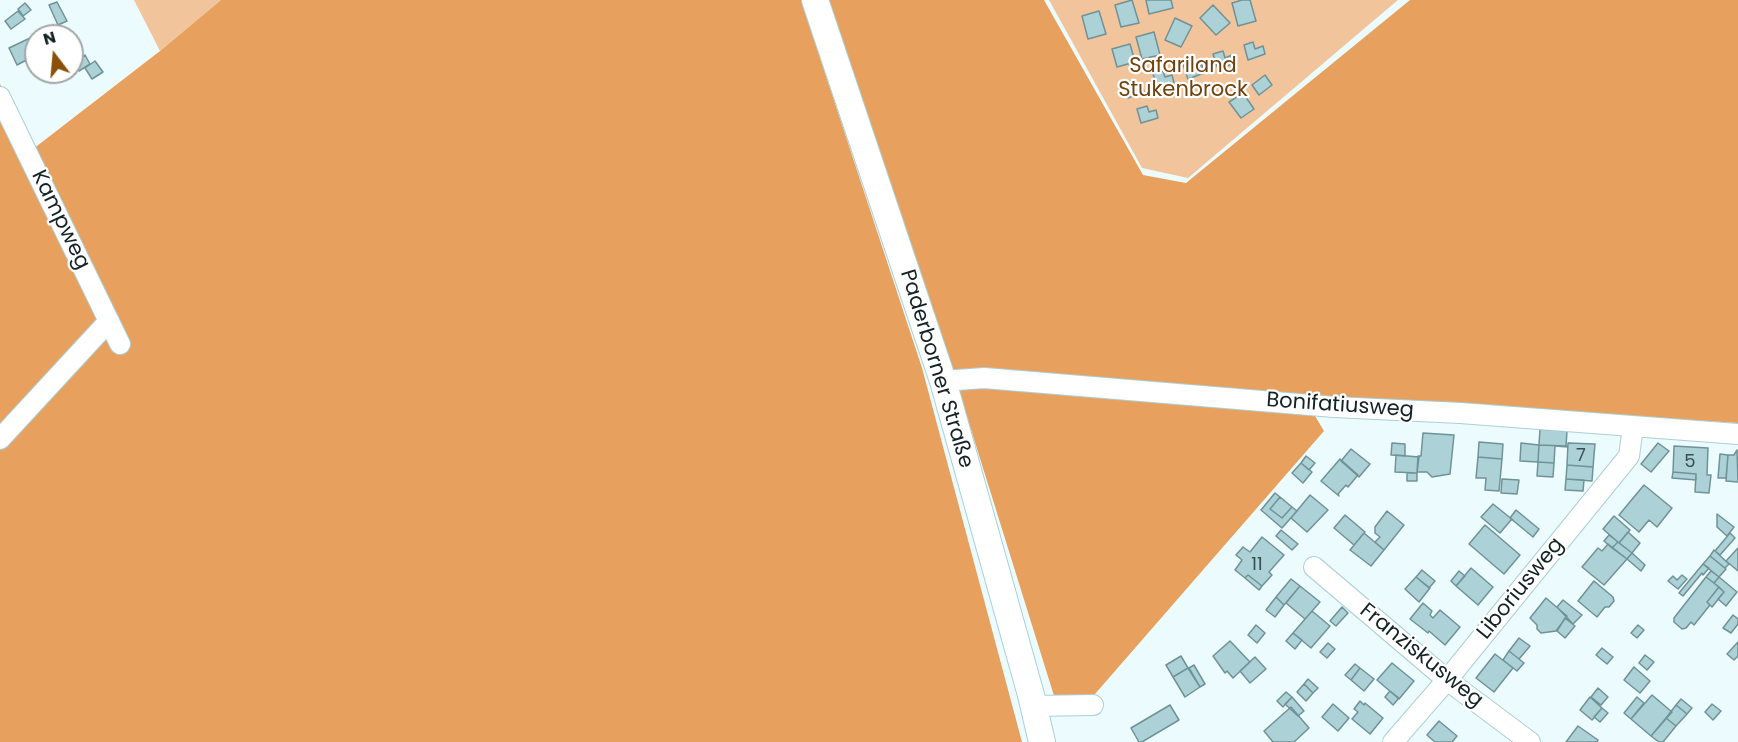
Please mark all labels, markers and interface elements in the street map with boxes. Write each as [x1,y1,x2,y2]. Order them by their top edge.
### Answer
north arrow [24,24,84,84]
text: N [40,25,58,51]
park label: Safariland Stukenbrock [1118,54,1248,104]
street label: Kampweg [25,166,95,274]
street label: Paderborner Straße [894,267,978,471]
street label: Bonifatiusweg [1265,388,1415,424]
house number: 7 [1576,445,1586,467]
house number: 5 [1684,451,1696,473]
street label: Liboriusweg [1472,533,1570,645]
house number: 11 [1251,554,1263,576]
street label: Franziskusweg [1354,599,1488,713]

